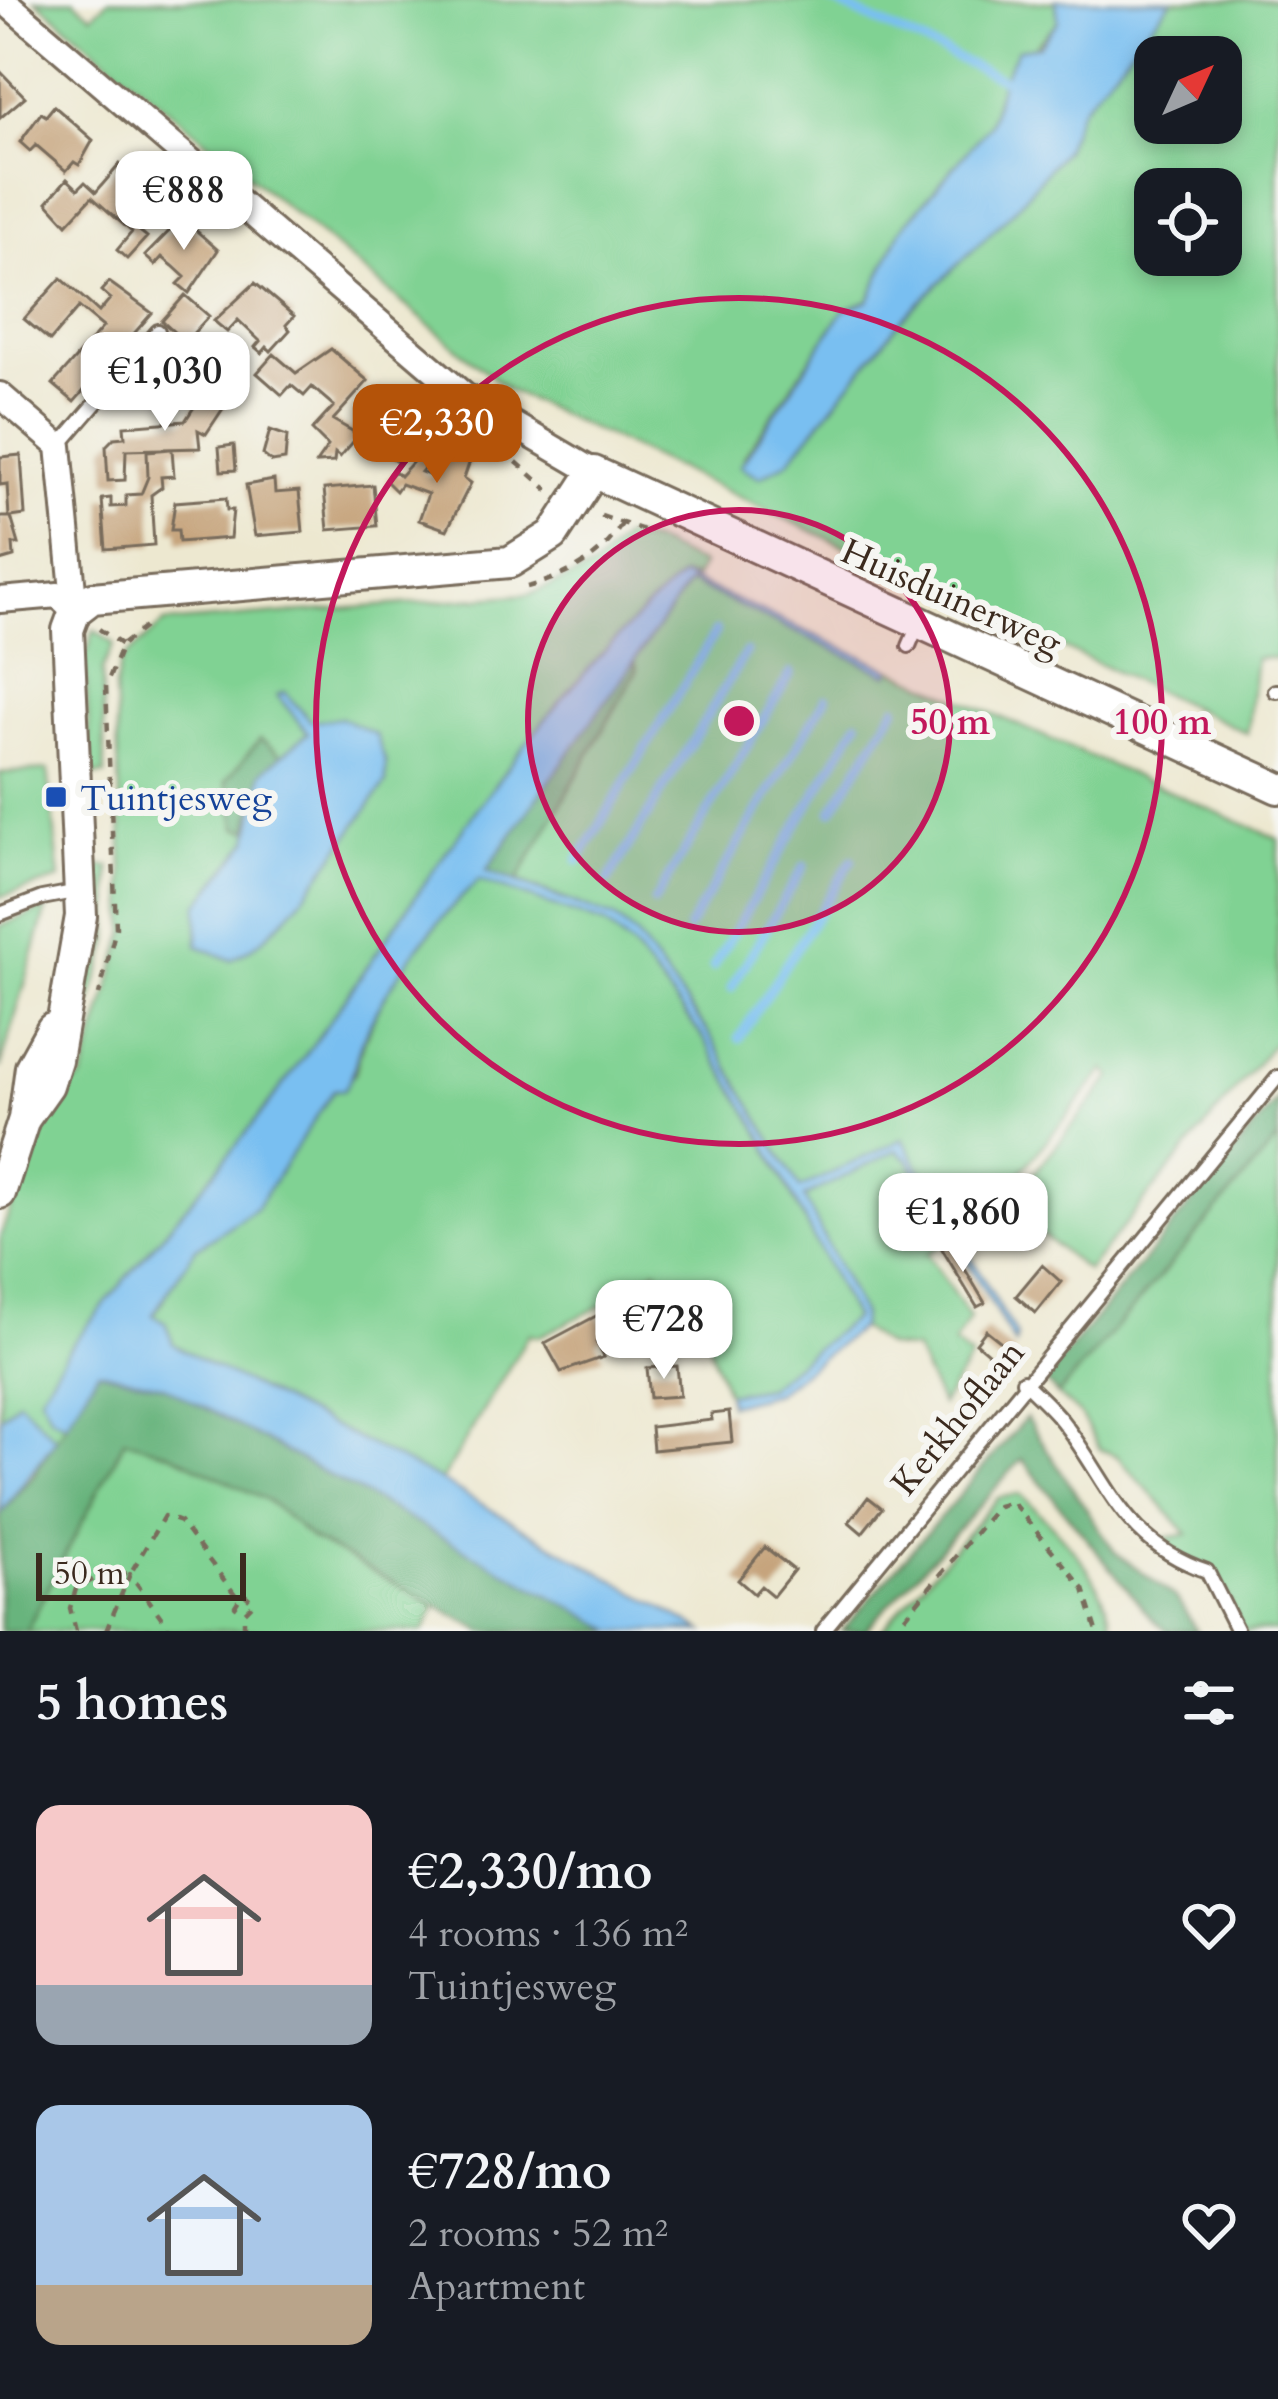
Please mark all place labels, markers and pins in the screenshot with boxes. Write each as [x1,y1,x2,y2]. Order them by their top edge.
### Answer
pin: €888 [113,151,255,253]
pin: €1,030 [67,332,263,434]
pin: €2,330 [339,384,535,486]
centre of rings [718,700,760,742]
place label: Tuintjesweg [80,774,273,823]
marker: Tuintjesweg [43,784,69,810]
pin: €1,860 [865,1173,1061,1275]
pin: €728 [593,1280,735,1382]

